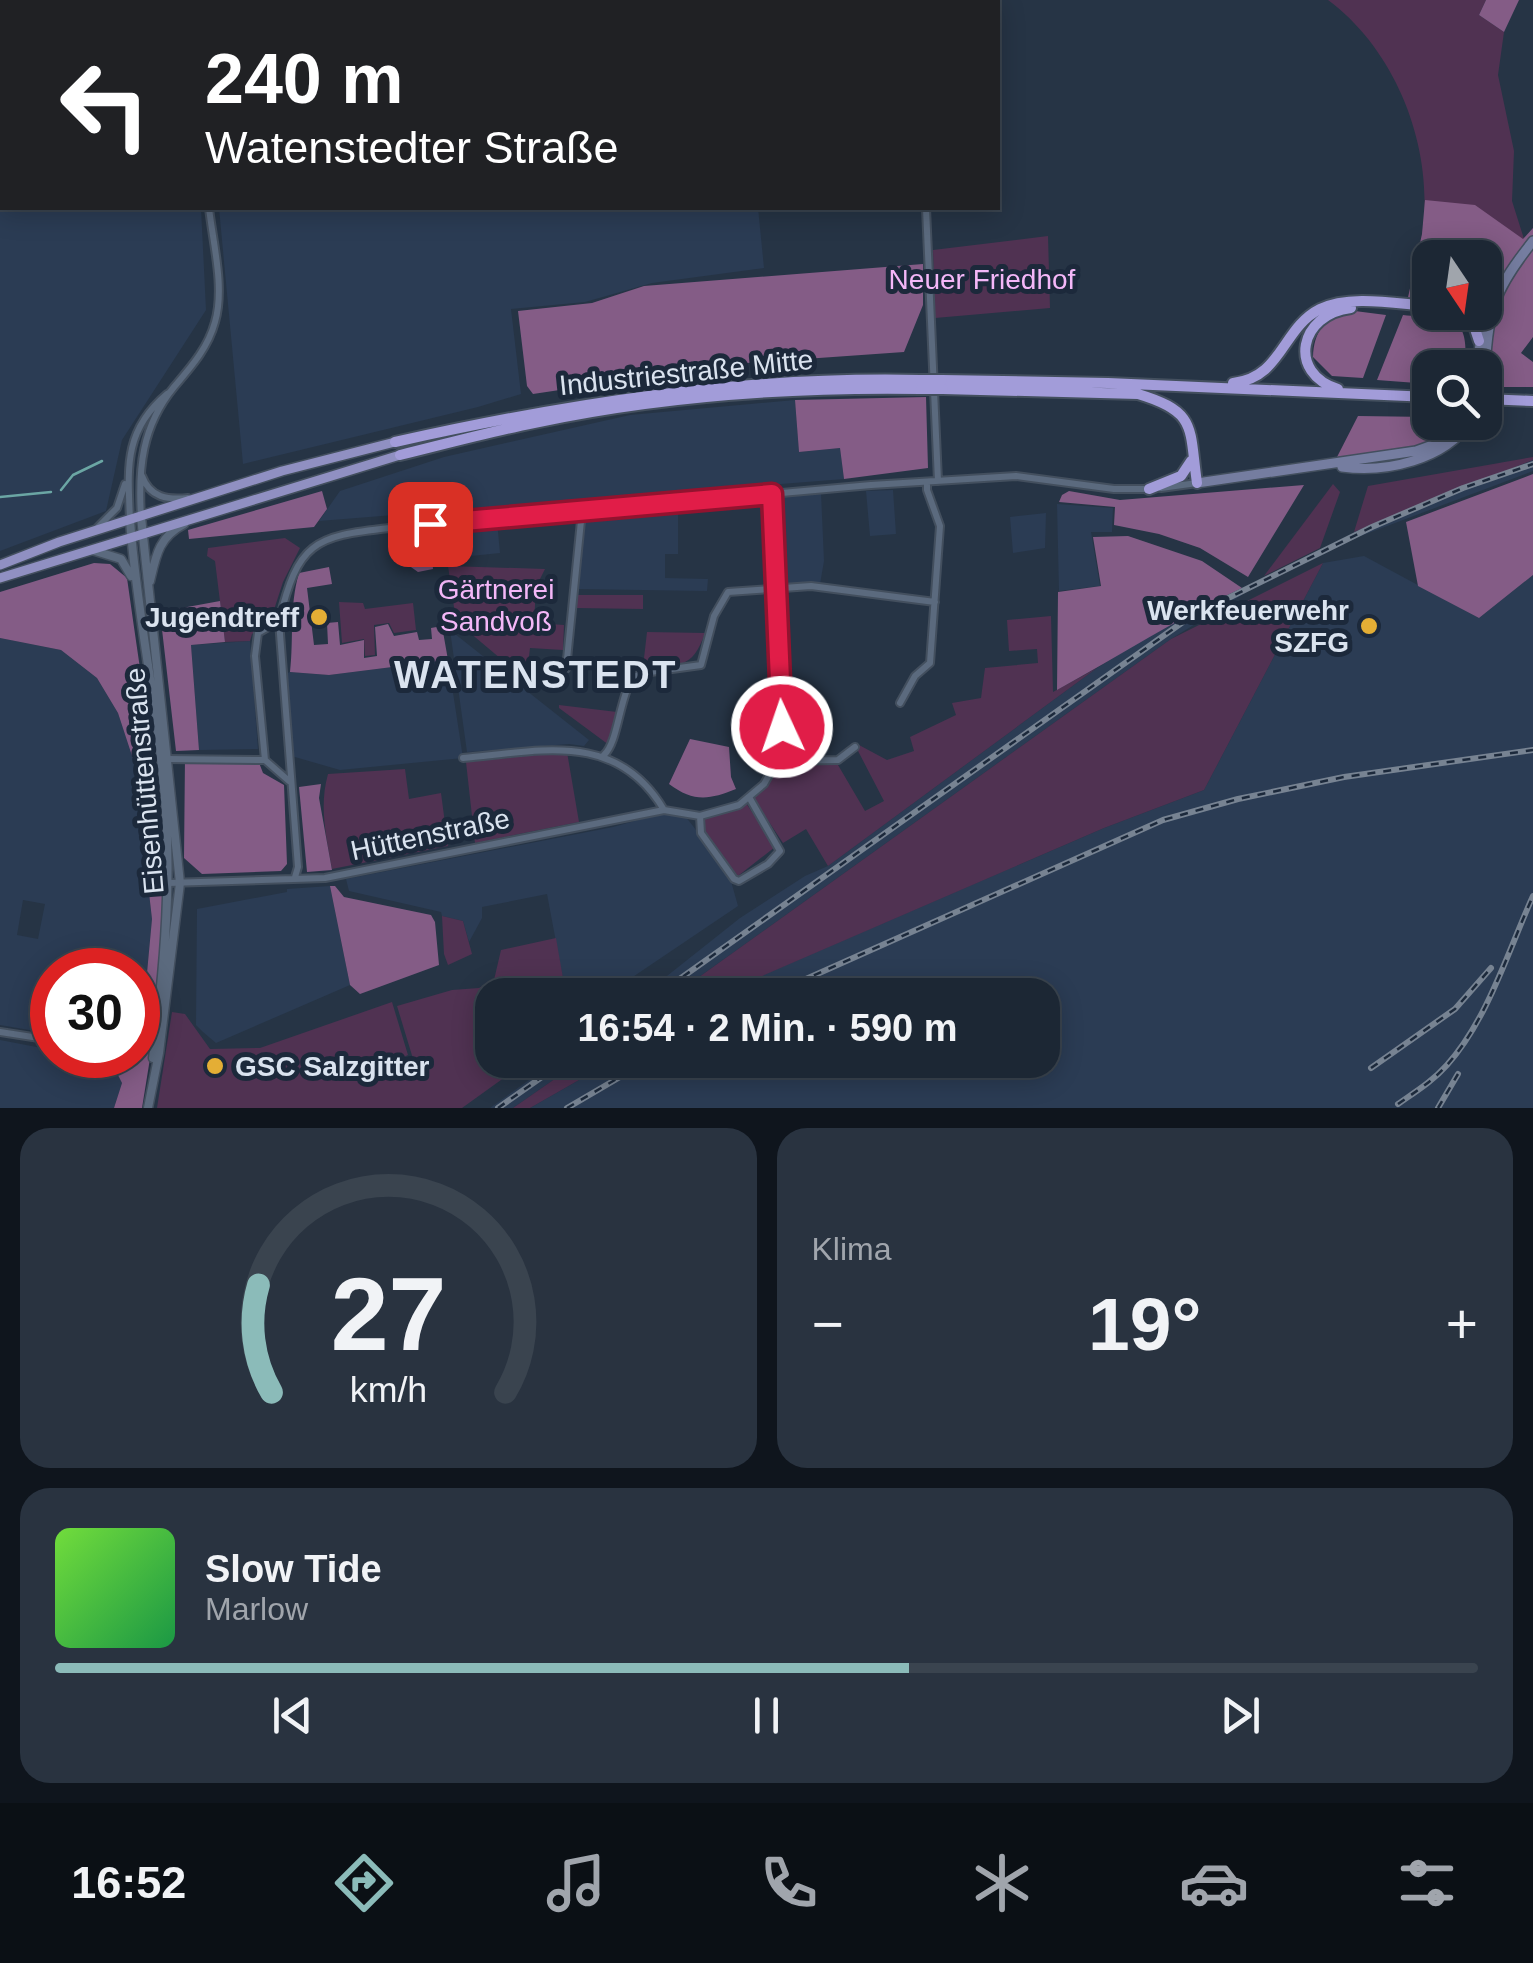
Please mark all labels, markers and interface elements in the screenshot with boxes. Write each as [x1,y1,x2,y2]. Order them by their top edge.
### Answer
icon: left [40,40,170,170]
text: 240 m [205,40,403,118]
text: Watenstedter Straße [205,122,619,173]
north arrow [1412,240,1502,330]
map controls [1412,240,1502,440]
park label: Neuer Friedhof [889,264,1076,295]
street label: Industriestraße Mitte [558,344,815,401]
button: search [1412,350,1502,440]
pin [388,482,473,567]
icon: arrive [403,497,458,552]
park label: Gärtnerei Sandvoß [438,574,554,637]
place label: Werkfeuerwehr SZFG [1147,595,1349,658]
place label: Jugendtreff [145,602,300,633]
marker: Jugendtreff [308,606,330,628]
marker: Werkfeuerwehr SZFG [1358,615,1380,637]
district label: WATENSTEDT [394,654,678,696]
street label: Eisenhüttenstraße [119,666,170,895]
position arrow [730,675,834,779]
street label: Hüttenstraße [348,803,512,866]
speed limit sign: 30 [30,948,160,1078]
text: 16:54 · 2 Min. · 590 m [577,1007,958,1049]
place label: GSC Salzgitter [235,1051,430,1082]
marker: GSC Salzgitter [204,1055,226,1077]
text: Klima [812,1231,892,1267]
text: 27 [330,1256,446,1372]
text: 19° [1088,1282,1201,1366]
text: − [812,1293,844,1355]
text: + [1446,1293,1478,1355]
text: km/h [350,1370,427,1410]
text: Slow Tide [205,1548,382,1590]
text: Marlow [205,1591,308,1627]
icon: previous [265,1688,320,1743]
icon: pause [739,1688,794,1743]
icon: next [1213,1688,1268,1743]
icon: directions [329,1848,399,1918]
icon: music [541,1848,611,1918]
icon: phone [754,1848,824,1918]
icon: climate [967,1848,1037,1918]
icon: car [1179,1848,1249,1918]
icon: filters [1392,1848,1462,1918]
text: 16:52 [71,1857,186,1908]

